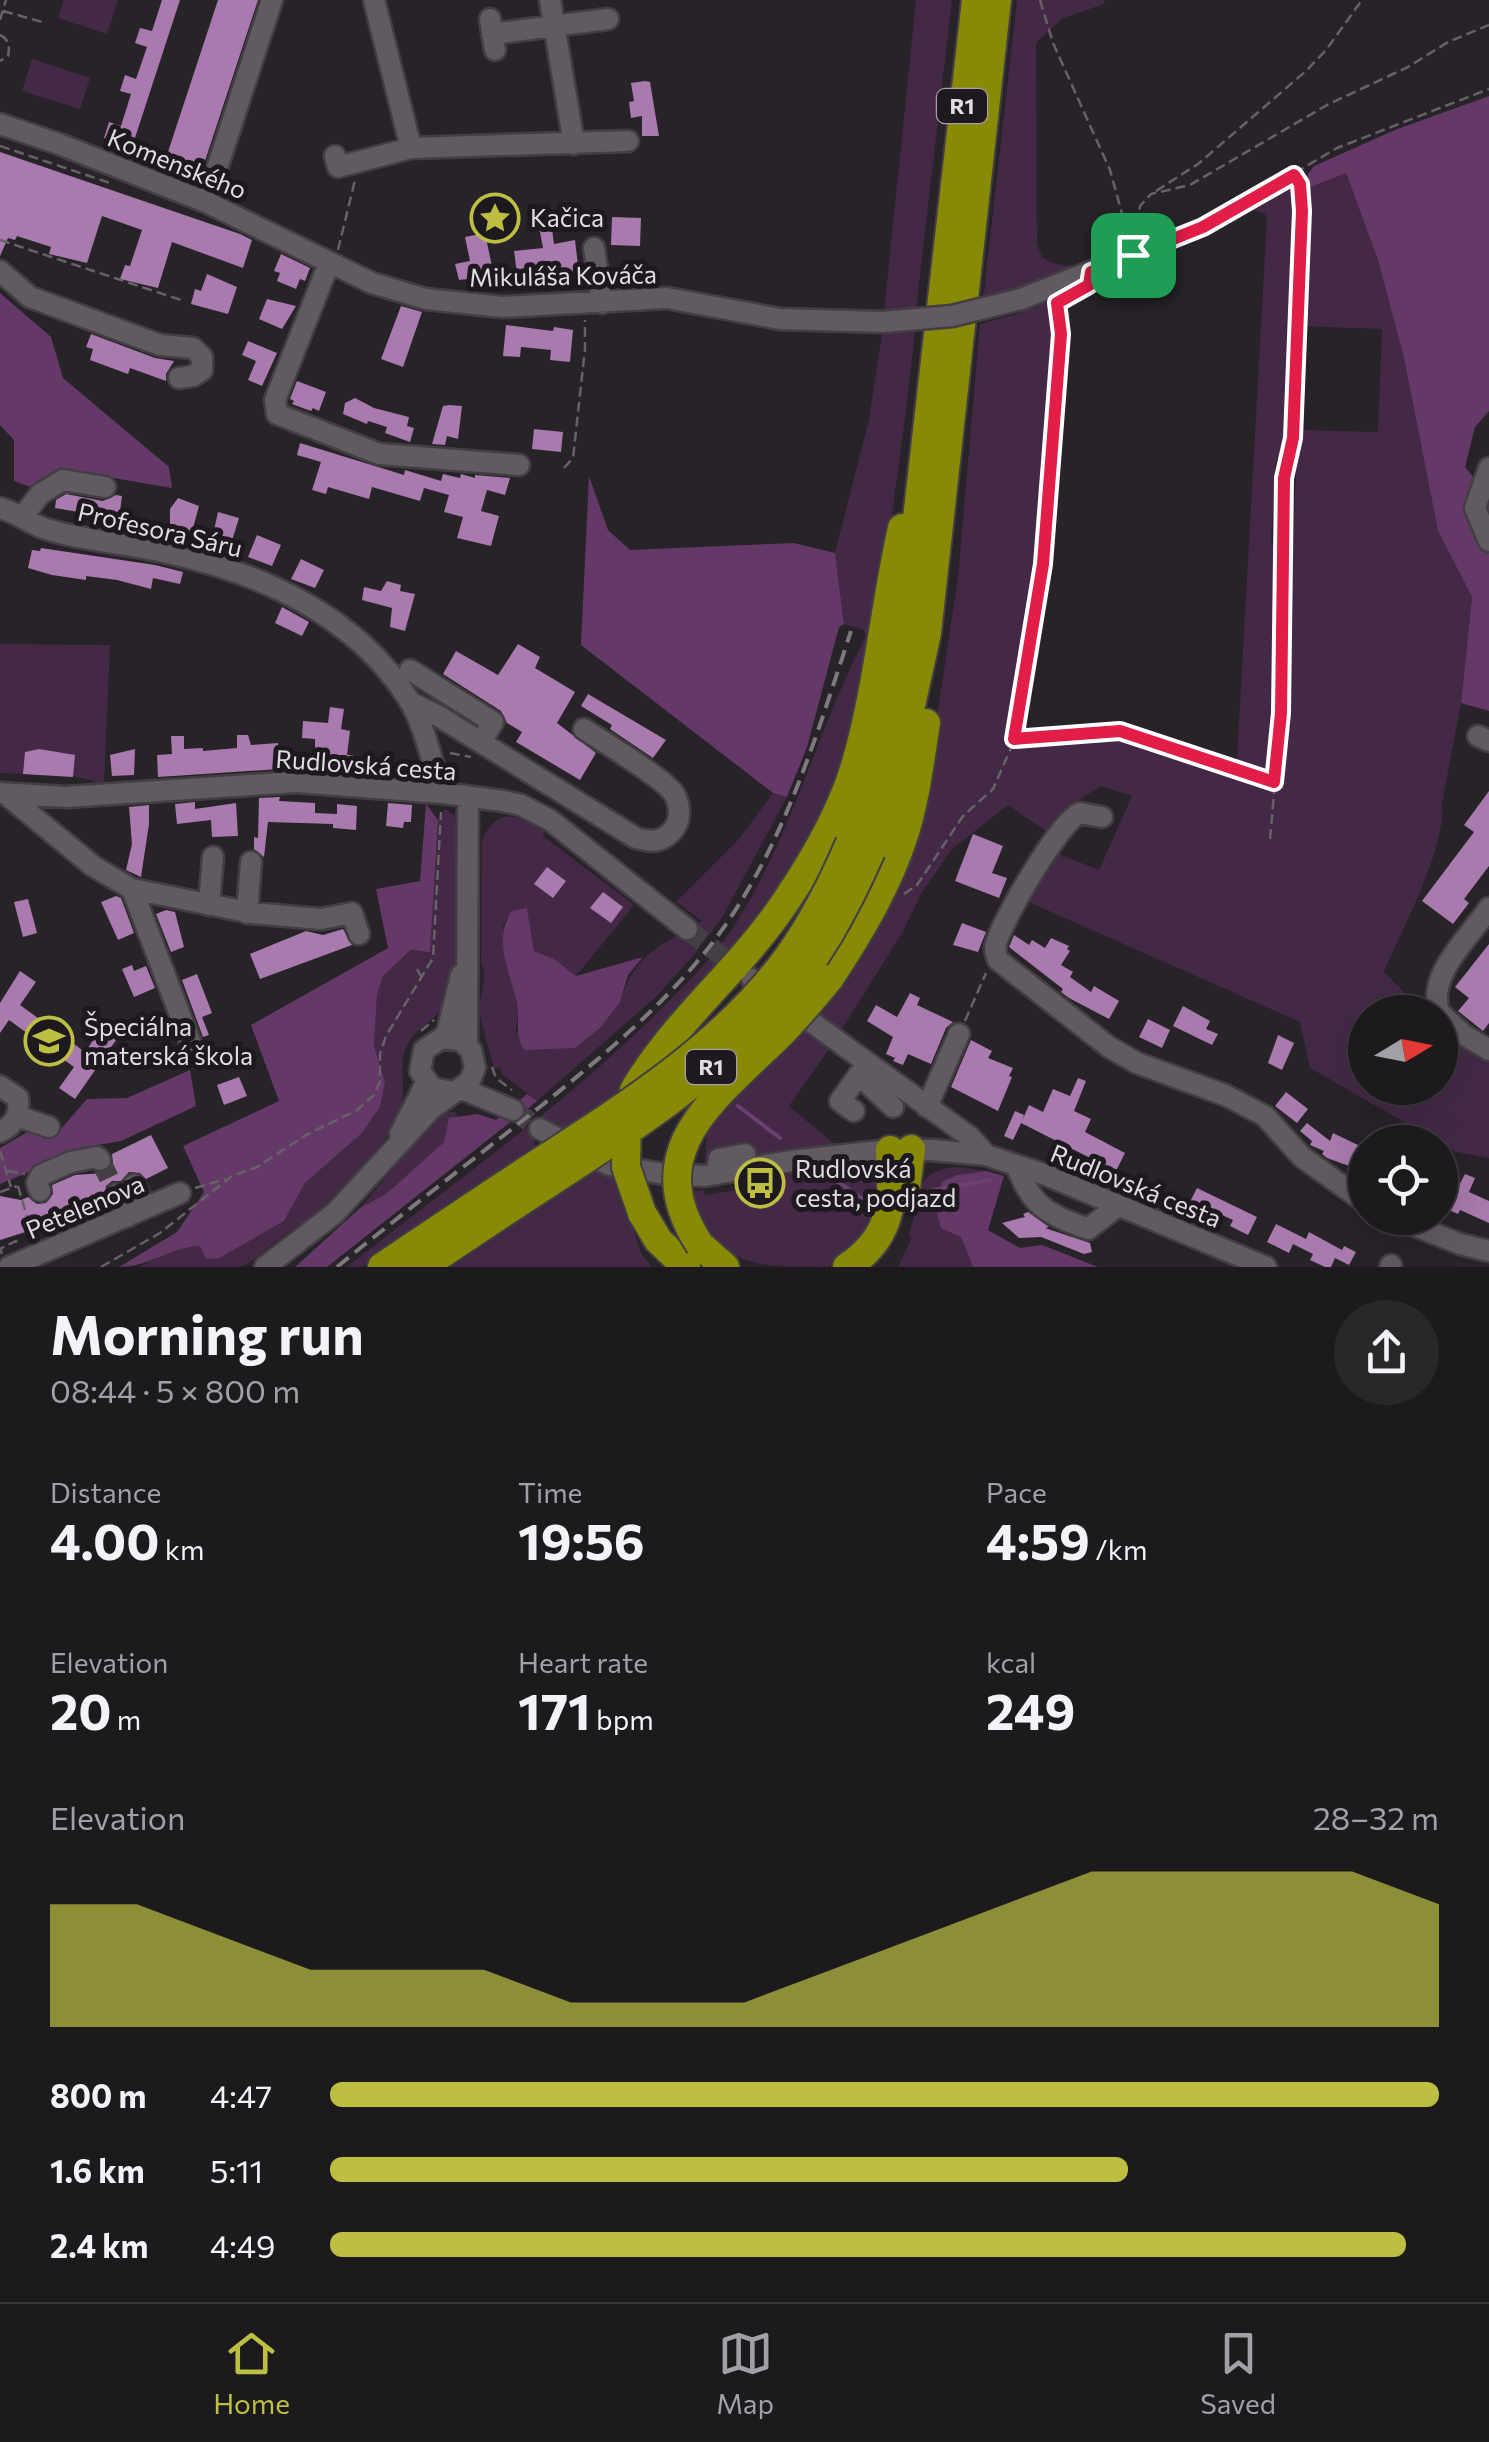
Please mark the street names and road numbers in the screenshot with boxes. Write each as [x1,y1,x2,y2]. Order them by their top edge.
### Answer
road number: R1 [937,89,987,123]
street label: Komenského [104,122,251,205]
street label: Mikuláša Kováča [469,258,657,292]
street label: Profesora Sáru [75,496,245,563]
street label: Rudlovská cesta [275,743,458,785]
road number: R1 [686,1050,736,1084]
street label: Rudlovská cesta [1047,1137,1226,1233]
street label: Petelenova [21,1168,148,1244]

